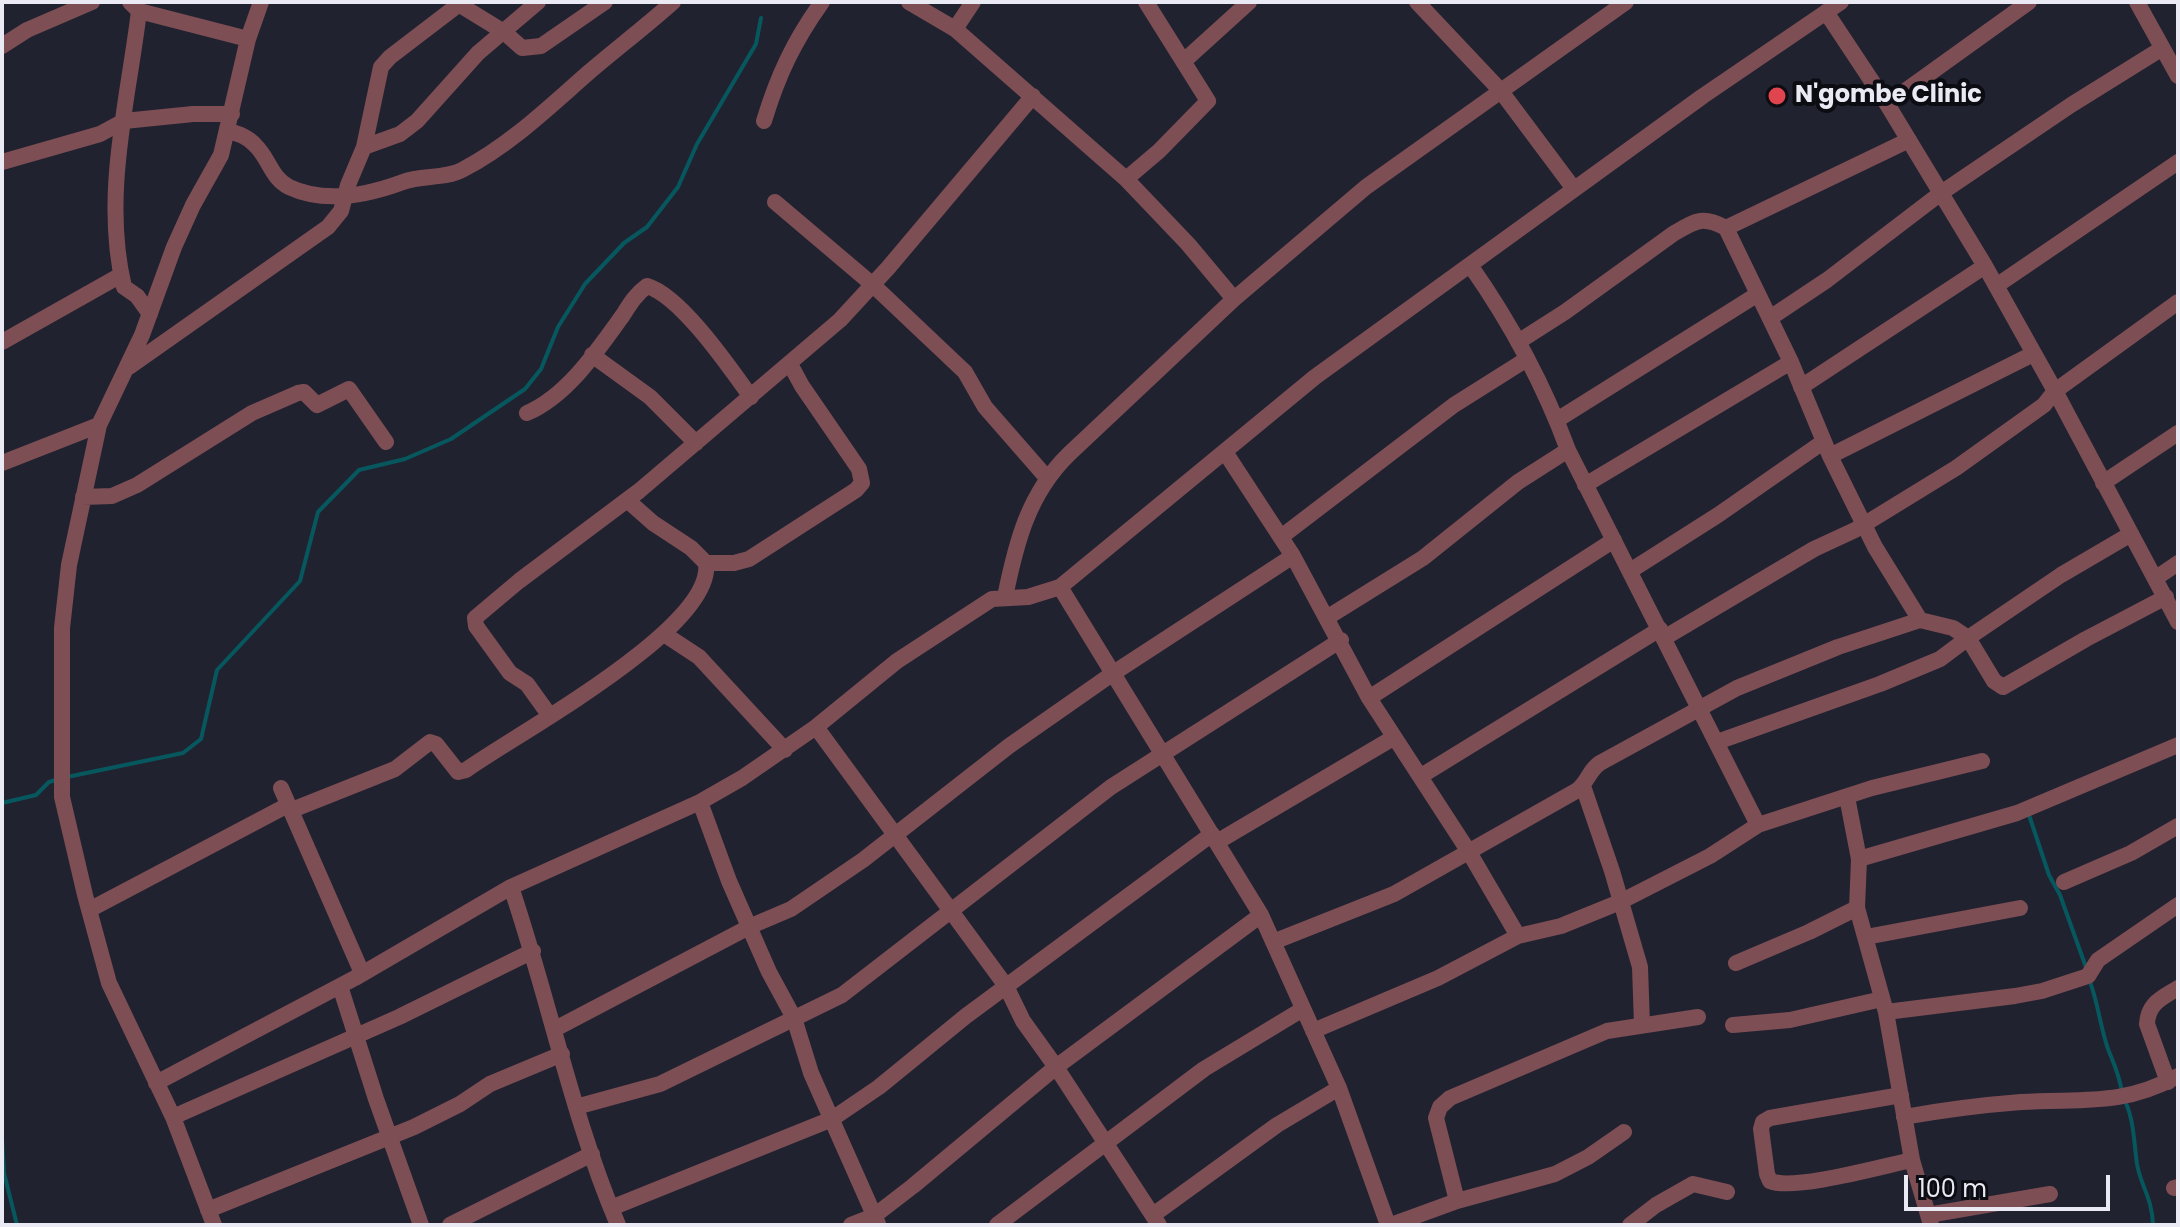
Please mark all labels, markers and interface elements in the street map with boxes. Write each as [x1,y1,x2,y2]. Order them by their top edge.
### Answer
place label: N'gombe Clinic [1795,82,1982,110]
marker: N'gombe Clinic [1766,85,1788,107]
scale bar [1908,1159,2114,1209]
text: 100 m [1918,1172,1987,1205]

